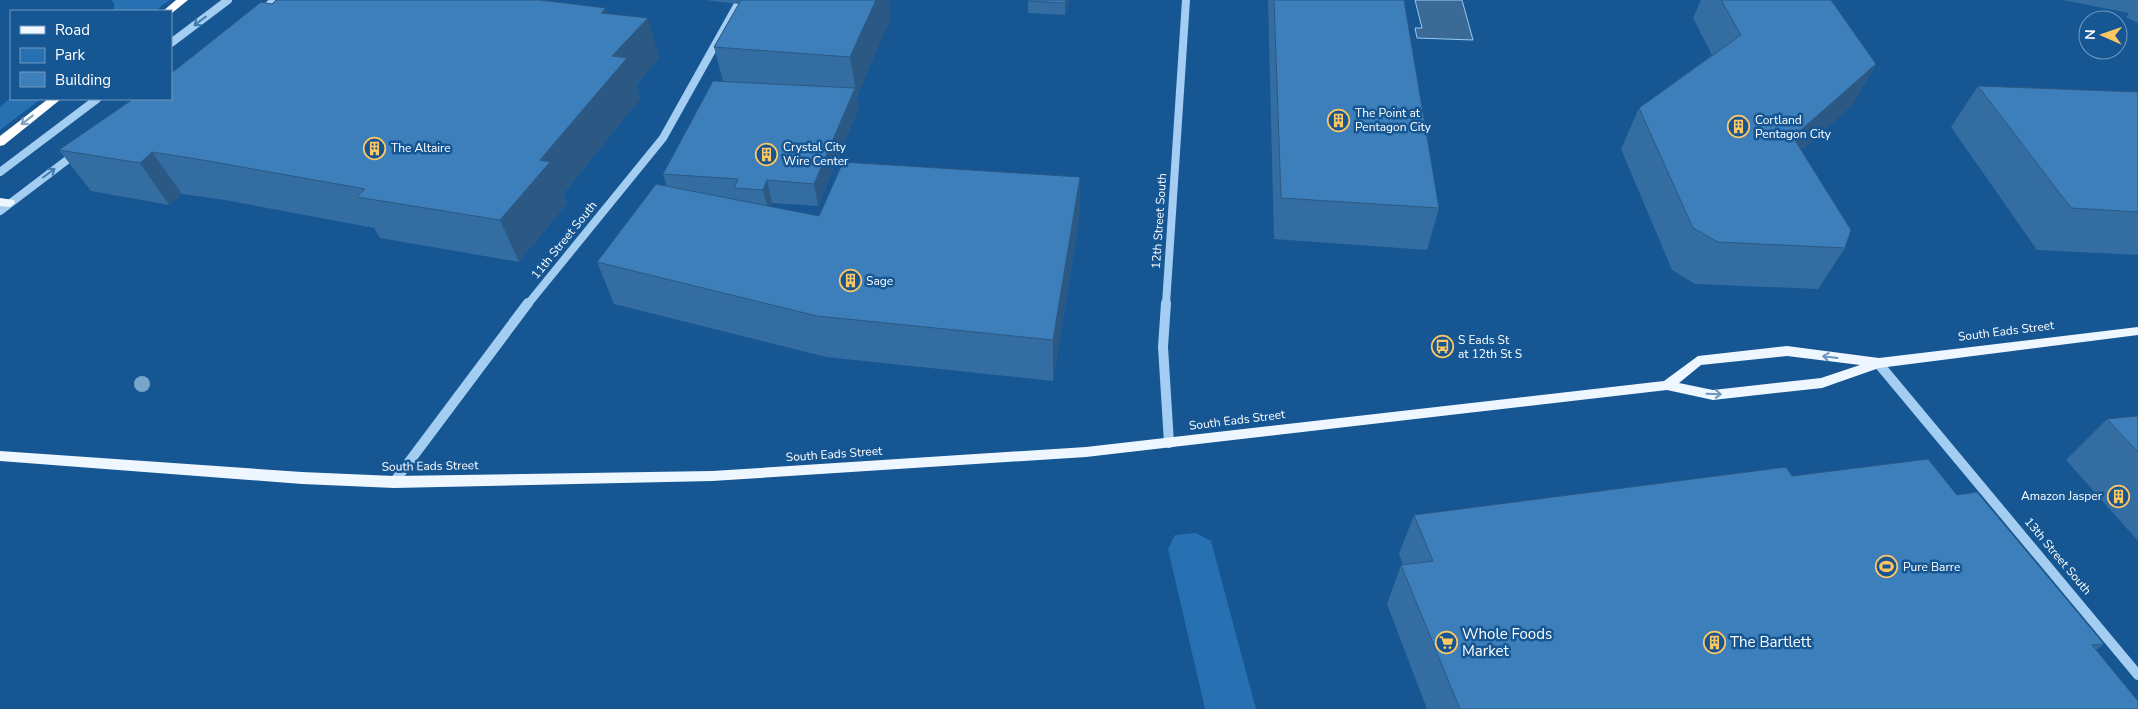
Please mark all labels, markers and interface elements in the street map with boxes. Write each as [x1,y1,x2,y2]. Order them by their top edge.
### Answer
legend [10,10,172,100]
north arrow [2078,10,2128,60]
one-way arrow [194,16,207,27]
text: Road [55,20,90,40]
text: N [2081,29,2100,40]
text: Park [55,45,85,65]
text: Building [55,70,111,90]
place label: The Point at Pentagon City [1355,105,1432,135]
building icon: The Point at Pentagon City [1327,108,1351,132]
place label: Cortland Pentagon City [1755,112,1832,142]
one-way arrow [21,115,34,126]
building icon: Cortland Pentagon City [1727,115,1751,139]
building icon: The Altaire [363,136,387,160]
place label: Crystal City Wire Center [783,139,849,169]
place label: The Altaire [391,140,451,156]
building icon: Crystal City Wire Center [755,142,779,166]
one-way arrow [42,168,55,179]
street label: 12th Street South [1148,172,1170,270]
street label: 11th Street South [528,198,600,282]
building icon: Sage [838,269,862,293]
place label: Sage [866,273,893,289]
street label: South Eads Street [1957,317,2056,345]
place label: S Eads St at 12th St S [1458,332,1522,362]
bus stop icon: S Eads St at 12th St S [1430,335,1454,359]
one-way arrow [1822,352,1838,362]
one-way arrow [1706,389,1722,399]
street label: South Eads Street [1188,406,1287,434]
street label: South Eads Street [785,443,884,465]
street label: South Eads Street [381,457,479,475]
building icon: Amazon Jasper [2106,484,2130,508]
place label: Amazon Jasper [2021,488,2103,504]
street label: 13th Street South [2021,514,2095,598]
sports icon: Pure Barre [1875,555,1899,579]
place label: Pure Barre [1903,559,1960,575]
place label: Whole Foods Market [1462,624,1552,661]
building icon: The Bartlett [1702,630,1726,654]
supermarket icon: Whole Foods Market [1434,631,1458,655]
place label: The Bartlett [1730,632,1812,652]

